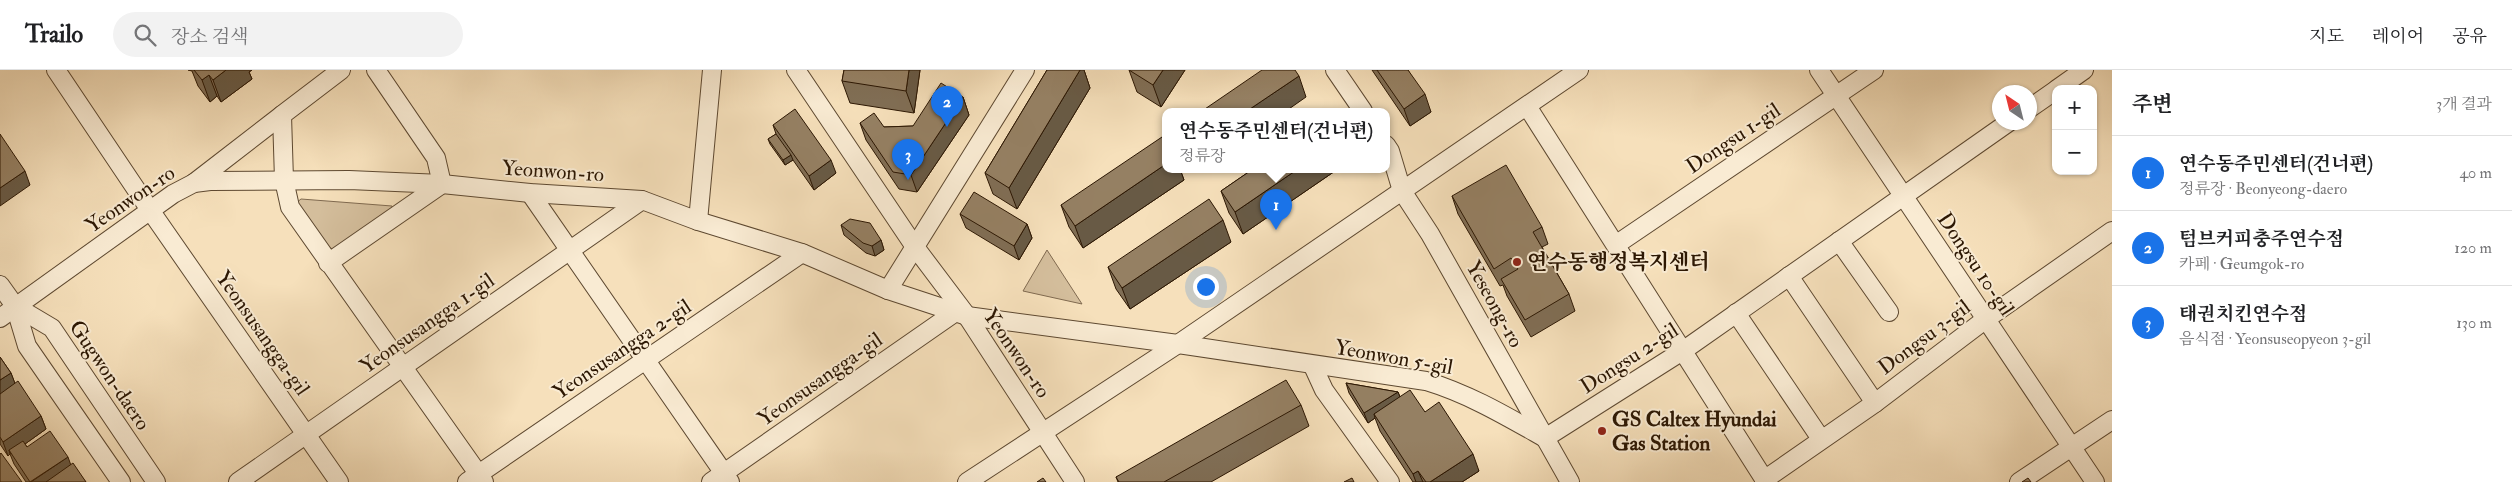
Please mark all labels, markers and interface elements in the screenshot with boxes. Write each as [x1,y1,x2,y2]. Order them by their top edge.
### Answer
search box [113,12,463,57]
text: Trailo [25,19,83,50]
icon: search [131,21,159,49]
text: 장소 검색 [171,25,248,49]
text: 지도 [2309,25,2344,48]
text: 레이어 [2372,25,2424,48]
text: 공유 [2452,25,2487,48]
north arrow [1992,85,2037,130]
map controls [2052,85,2097,175]
button: + [2052,85,2097,130]
pin: 2 [931,86,963,127]
text: 주변 [2132,91,2173,118]
text: 3개 결과 [2436,94,2492,114]
street label: Dongsu 1-gil [1681,97,1786,180]
popup [1162,108,1390,173]
text: 연수동주민센터(건너편) [1179,119,1373,143]
button: − [2052,130,2097,175]
pin: 3 [892,139,924,180]
text: 정류장 [1179,146,1225,166]
text: 연수동주민센터(건너편) [2179,152,2373,176]
street label: Yeonwon-ro [501,154,605,189]
street label: Yeonwon-ro [80,160,180,239]
text: 1 [2145,163,2151,183]
text: 40 m [2459,163,2492,183]
text: 정류장 · Beonyeong-daero [2179,179,2347,199]
pin: 1 [1260,189,1292,230]
street label: Dongsu 10-gil [1931,207,2020,322]
text: 텀브커피충주연수점 [2179,227,2344,251]
text: 2 [2144,238,2152,258]
text: 120 m [2454,238,2492,258]
place label: 연수동행정복지센터 [1527,249,1710,276]
text: 카페 · Geumgok-ro [2179,254,2304,274]
street label: Yeseong-ro [1460,256,1529,352]
marker: 연수동행정복지센터 [1511,256,1523,268]
street label: Yeonsusangga-gil [210,266,316,401]
street label: Yeonsusangga 1-gil [355,267,500,380]
your location [1193,274,1219,300]
street label: Yeonsusangga 2-gil [548,293,697,406]
street label: Dongsu 3-gil [1873,293,1976,381]
text: 태권치킨연수점 [2179,302,2307,326]
street label: Yeonwon-ro [977,303,1056,403]
text: 3 [2145,313,2151,333]
text: 130 m [2456,313,2492,333]
street label: Gugwon-daero [63,315,156,436]
street label: Dongsu 2-gil [1575,316,1684,400]
street label: Yeonsusangga-gil [753,326,888,432]
text: 음식점 · Yeonsuseopyeon 3-gil [2179,329,2371,349]
street label: Yeonwon 5-gil [1333,334,1456,381]
place label: GS Caltex Hyundai Gas Station [1612,406,1777,457]
marker: GS Caltex Hyundai Gas Station [1596,425,1608,437]

